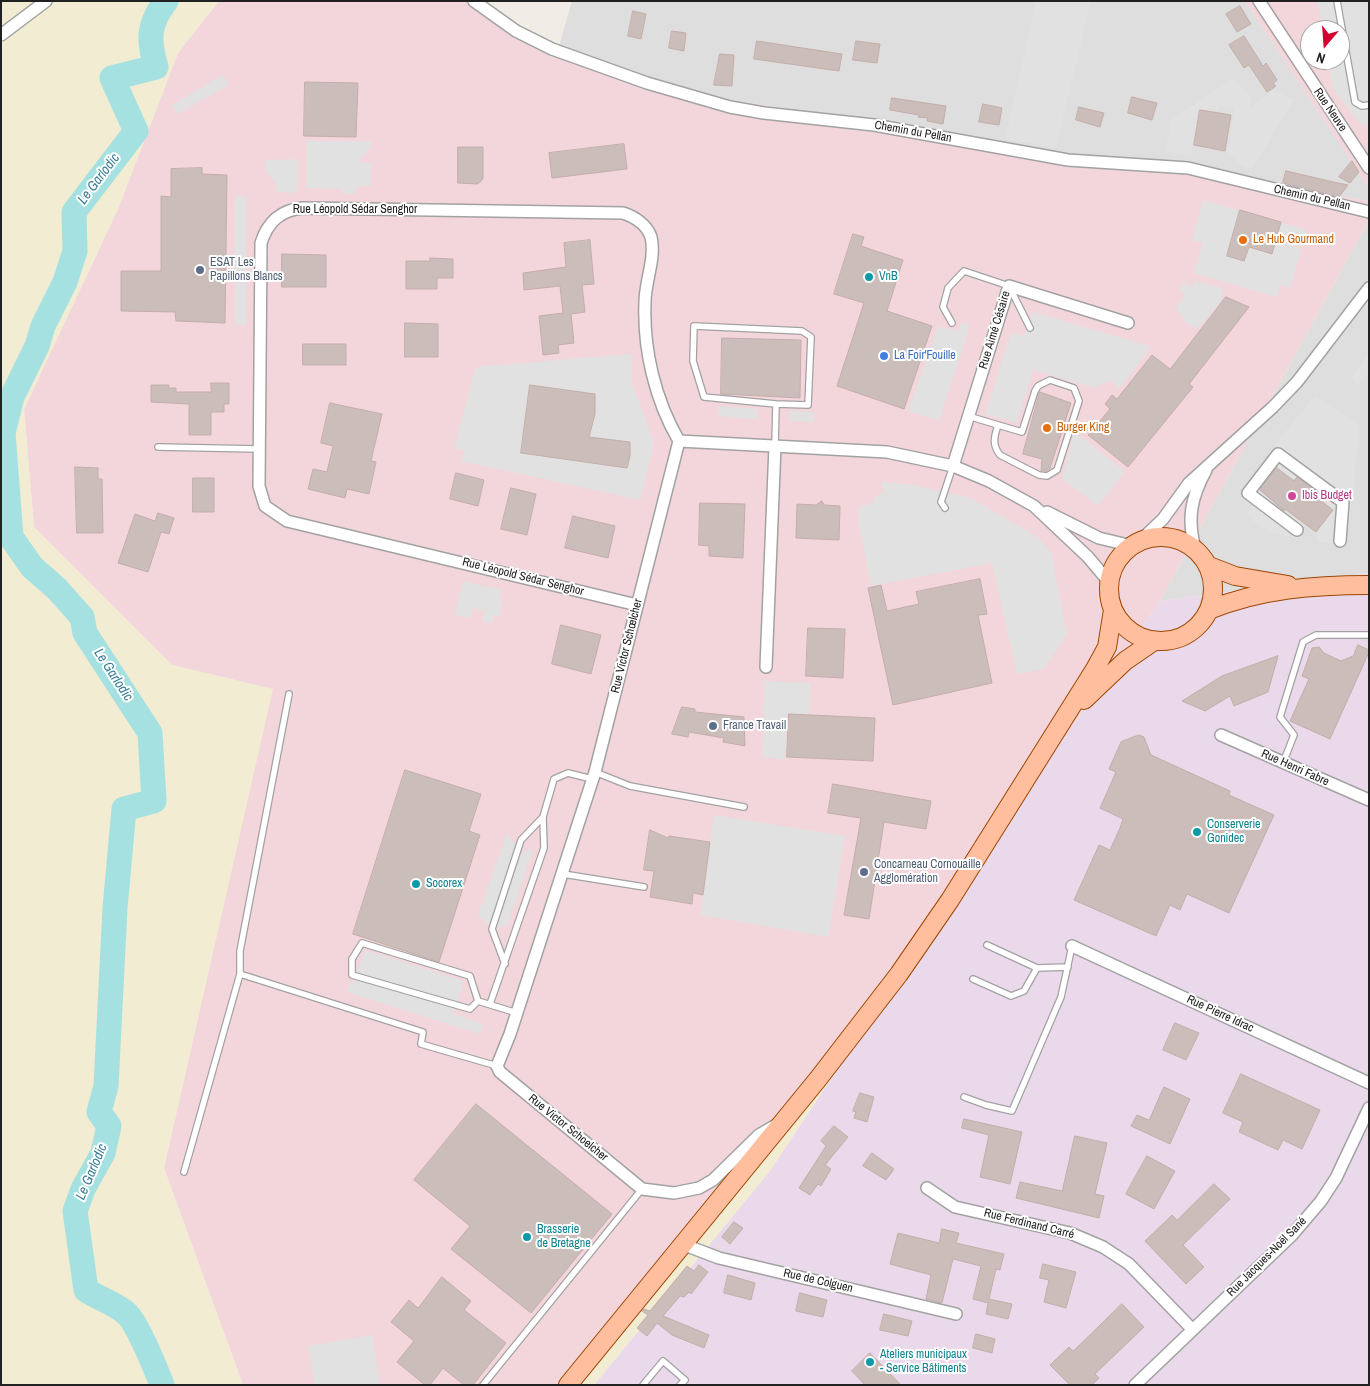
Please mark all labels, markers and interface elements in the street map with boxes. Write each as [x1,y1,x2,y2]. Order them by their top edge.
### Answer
north arrow [1300,20,1350,70]
text: N [1314,48,1327,68]
street label: Rue Neuve [1310,86,1350,134]
street label: Chemin du Pellan [873,118,953,146]
water label: Le Garlodic [74,150,124,208]
street label: Chemin du Pellan [1272,182,1352,214]
street label: Rue Léopold Sédar Senghor [293,203,417,217]
place label: Le Hub Gourmand [1253,233,1334,247]
marker: Le Hub Gourmand [1237,234,1249,246]
place label: ESAT Les Papillons Blancs [210,256,283,284]
marker: ESAT Les Papillons Blancs [194,264,206,276]
place label: VnB [879,270,898,284]
marker: VnB [863,271,875,283]
street label: Rue Aimé Césaire [976,289,1014,371]
place label: La Foir'Fouille [894,349,956,363]
marker: La Foir'Fouille [878,350,890,362]
place label: Burger King [1057,421,1110,435]
marker: Burger King [1041,422,1053,434]
place label: Ibis Budget [1302,489,1352,503]
marker: Ibis Budget [1286,490,1298,502]
street label: Rue Léopold Sédar Senghor [461,555,585,599]
street label: Rue Victor Schœlcher [608,597,646,695]
water label: Le Garlodic [90,646,136,704]
place label: France Travail [723,719,786,733]
marker: France Travail [707,720,719,732]
street label: Rue Henri Fabre [1259,747,1331,789]
place label: Conserverie Gonidec [1207,818,1261,846]
marker: Conserverie Gonidec [1191,826,1203,838]
place label: Concarneau Cornouaille Agglomération [874,858,981,886]
marker: Concarneau Cornouaille Agglomération [858,866,870,878]
place label: Socorex [426,877,462,891]
marker: Socorex [410,878,422,890]
street label: Rue Pierre Idrac [1184,992,1256,1036]
street label: Rue Victor Schoelcher [525,1091,611,1165]
water label: Le Garlodic [73,1141,111,1203]
street label: Rue Ferdinand Carré [982,1206,1076,1242]
street label: Rue Jacques-Noël Sané [1224,1214,1310,1300]
place label: Brasserie de Bretagne [537,1223,591,1251]
marker: Brasserie de Bretagne [521,1231,533,1243]
street label: Rue de Colguen [782,1266,854,1296]
place label: Ateliers municipaux - Service Bâtiments [880,1348,967,1376]
marker: Ateliers municipaux - Service Bâtiments [864,1356,876,1368]

